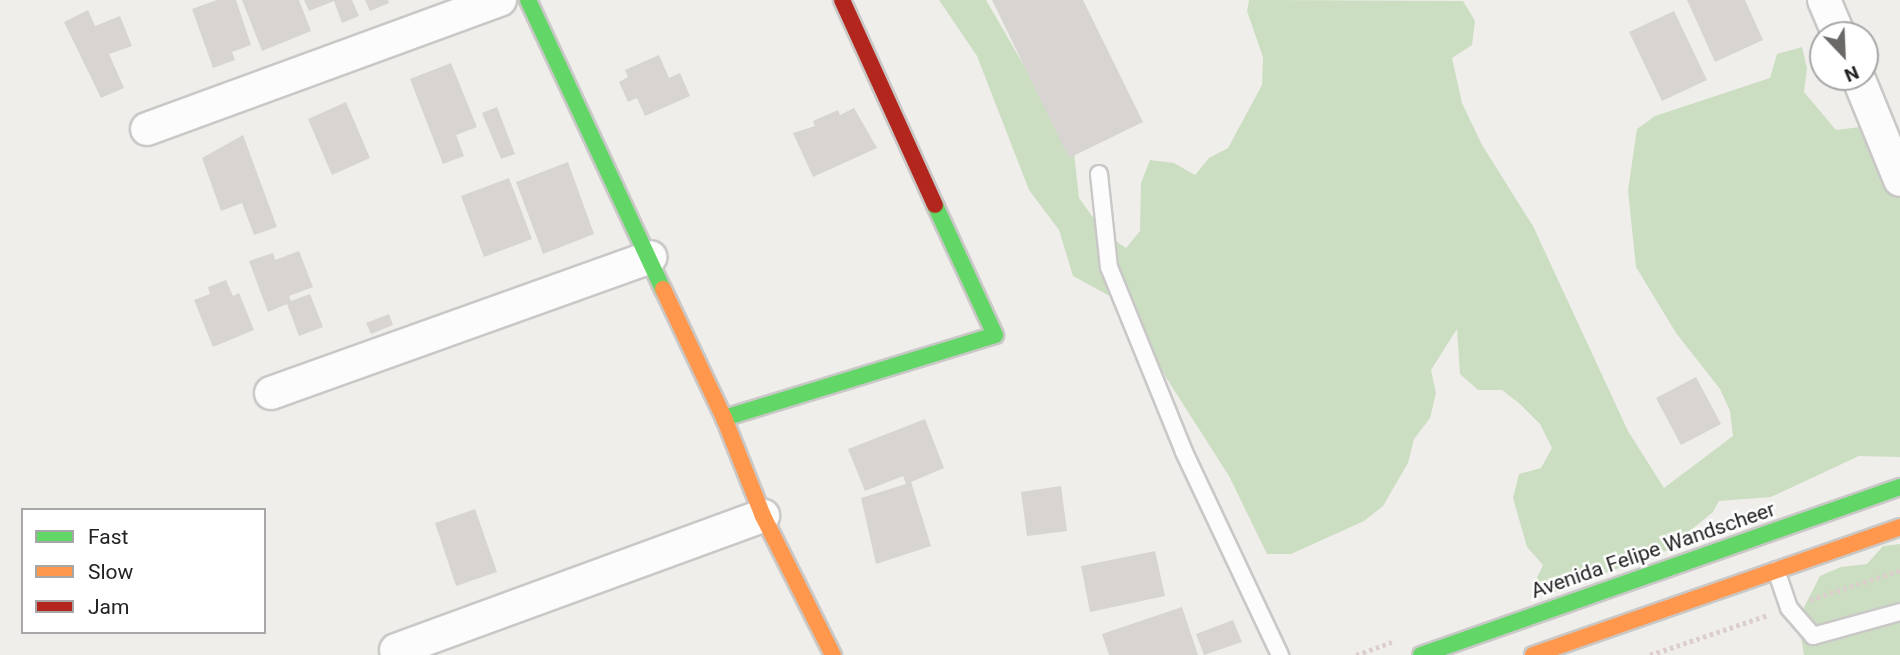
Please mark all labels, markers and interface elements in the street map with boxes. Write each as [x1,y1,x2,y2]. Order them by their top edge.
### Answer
north arrow [1809,21,1879,91]
text: N [1841,61,1862,87]
street label: Avenida Felipe Wandscheer [1528,496,1778,604]
legend [21,508,266,634]
text: Fast [88,525,128,549]
text: Slow [88,560,133,584]
text: Jam [88,595,129,619]

